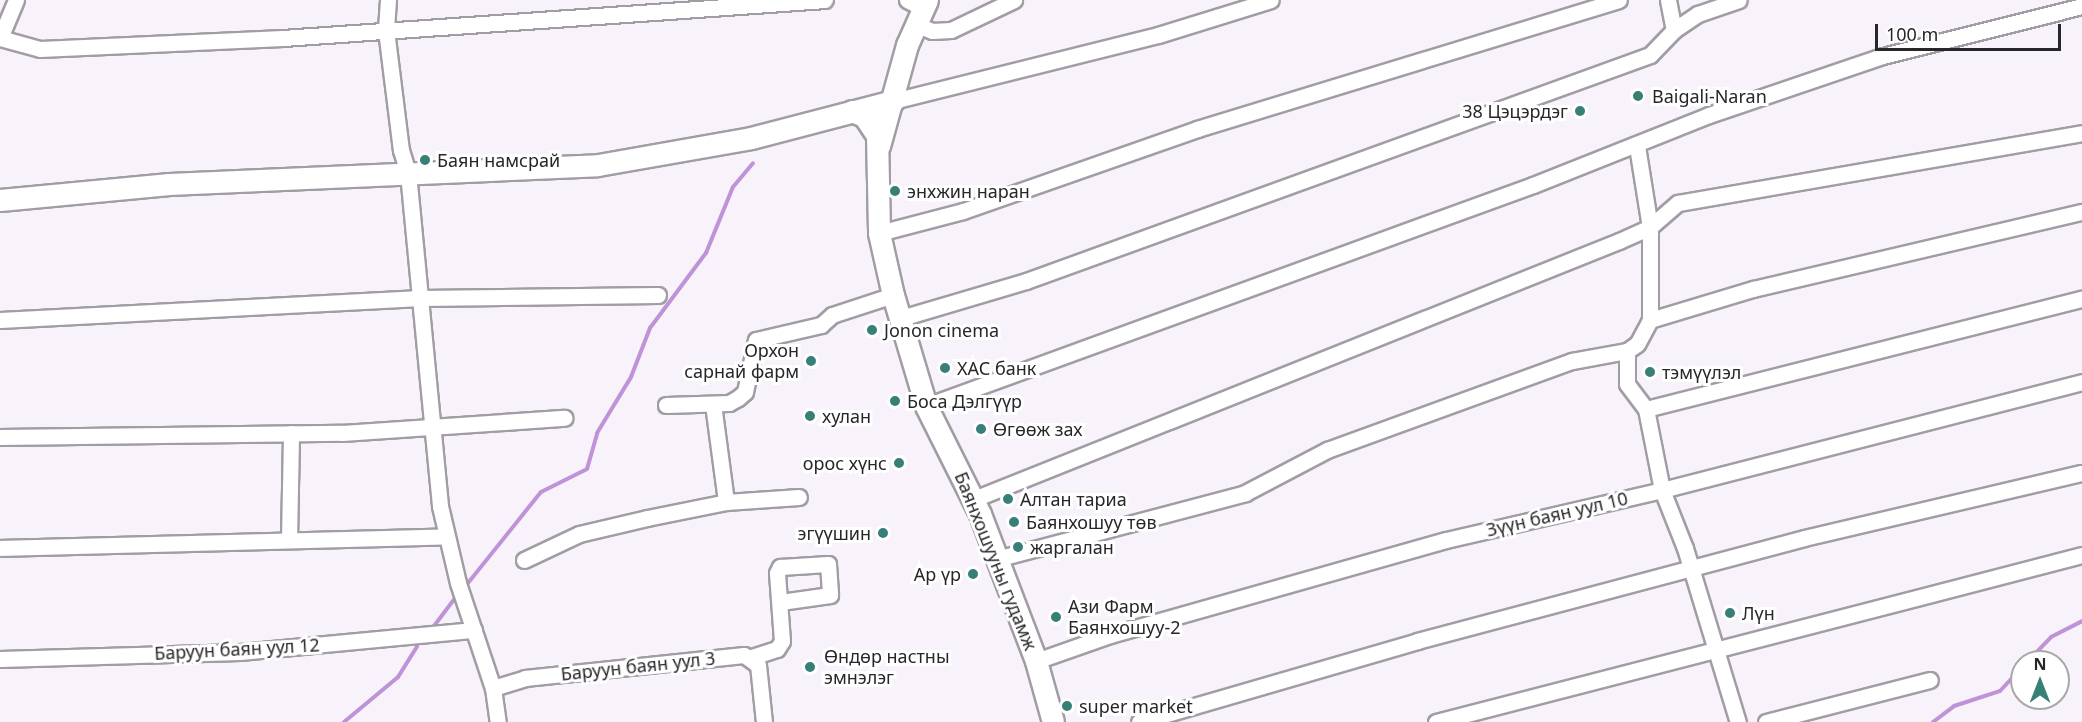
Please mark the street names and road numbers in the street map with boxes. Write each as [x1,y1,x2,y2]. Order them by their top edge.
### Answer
street label: Баянхошууны гудамж [950,469,1042,653]
street label: Зүүн баян уул 10 [1484,487,1630,541]
street label: Баруун баян уул 12 [154,634,320,664]
street label: Баруун баян уул 3 [560,647,716,685]

